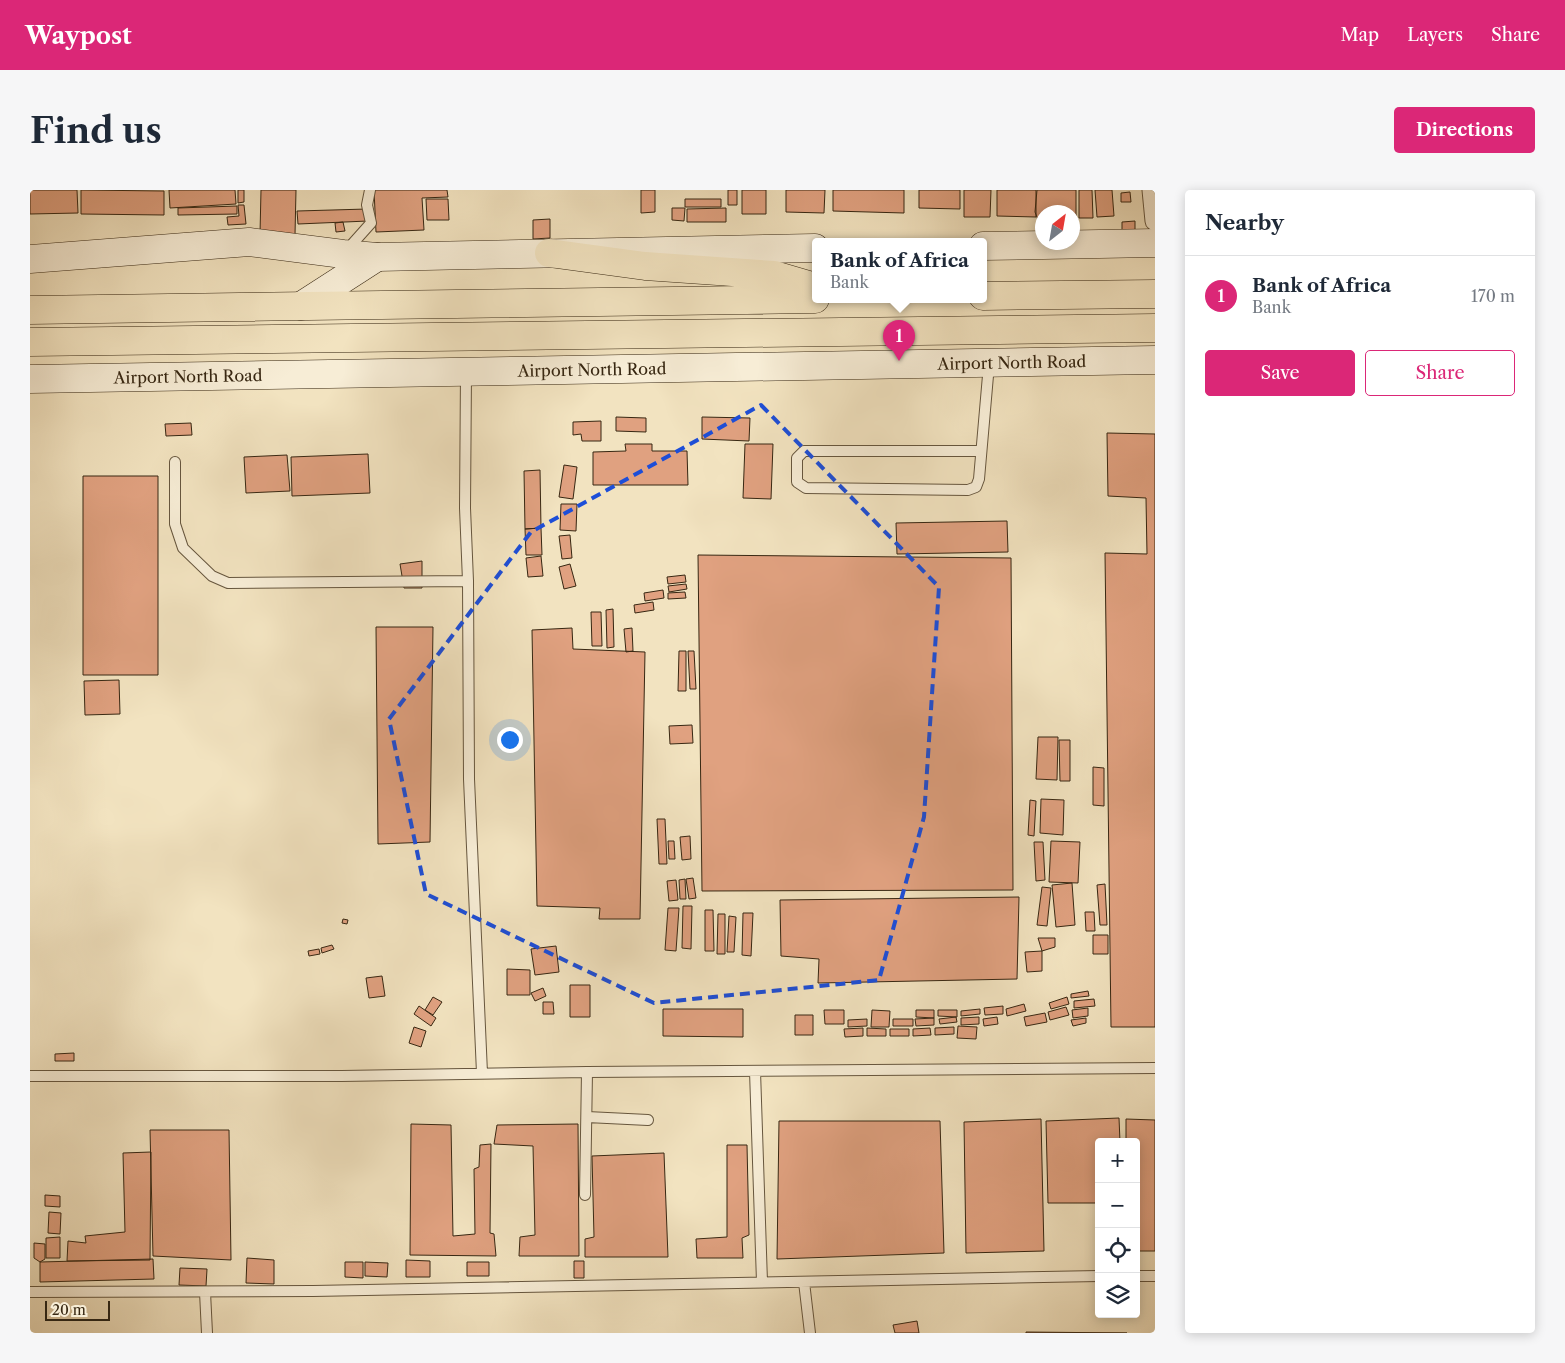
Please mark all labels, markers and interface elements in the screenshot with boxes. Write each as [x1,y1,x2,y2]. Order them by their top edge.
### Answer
text: Waypost [25,21,132,50]
text: Map [1341,24,1379,46]
text: Layers [1407,24,1463,46]
text: Share [1491,24,1540,46]
button: Directions [1394,107,1535,153]
text: Find us [30,109,162,152]
north arrow [1035,205,1080,250]
text: Nearby [1205,210,1284,235]
popup [812,238,987,303]
text: Bank of Africa [830,249,969,272]
text: Bank [830,272,869,292]
text: Bank of Africa [1252,274,1391,297]
text: 1 [1217,286,1225,306]
text: 170 m [1471,286,1515,306]
text: Bank [1252,297,1291,317]
pin: 1 [883,320,915,361]
button: Save [1205,350,1355,396]
button: Share [1365,350,1515,396]
street label: Airport North Road [936,351,1087,374]
street label: Airport North Road [516,358,667,381]
street label: Airport North Road [112,365,263,388]
your location [497,727,523,753]
map controls [1095,1138,1140,1318]
button: + [1095,1138,1140,1183]
button: − [1095,1183,1140,1228]
button: locate [1095,1228,1140,1273]
button: layers [1095,1273,1140,1318]
scale bar [45,1298,110,1321]
text: 20 m [52,1301,86,1319]

